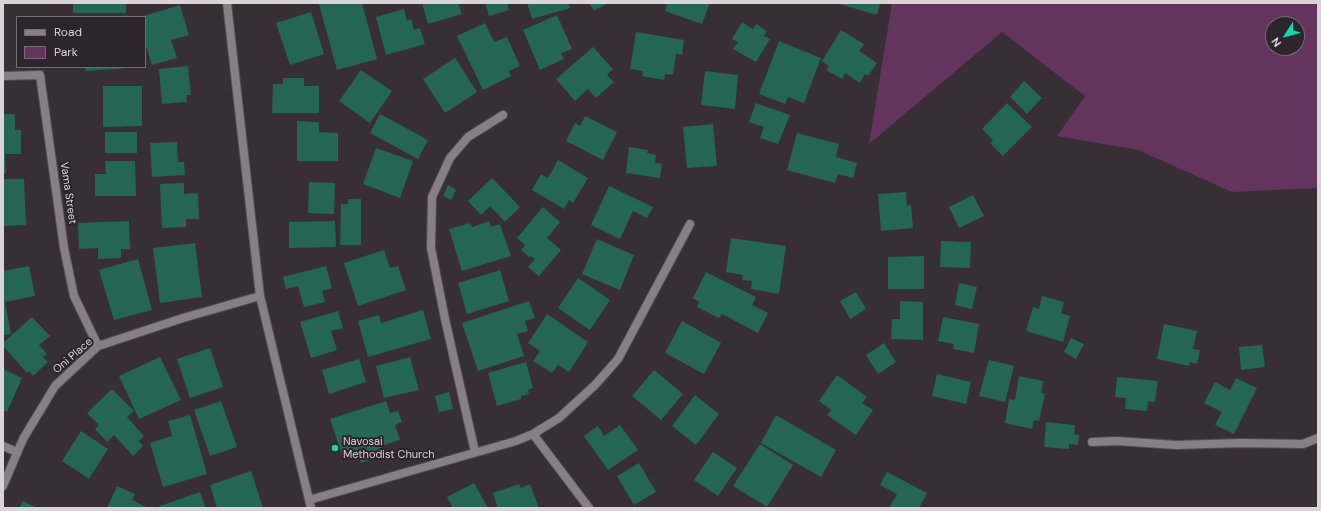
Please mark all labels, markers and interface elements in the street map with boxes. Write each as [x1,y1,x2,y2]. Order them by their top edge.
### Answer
legend [16,16,146,68]
north arrow [1265,16,1305,56]
text: Road [54,24,82,40]
text: N [1268,35,1284,50]
text: Park [54,44,78,60]
street label: Vama Street [57,161,79,225]
street label: Oni Place [51,335,95,377]
place label: Navosai Methodist Church [343,435,435,461]
marker: Navosai Methodist Church [330,443,340,453]

